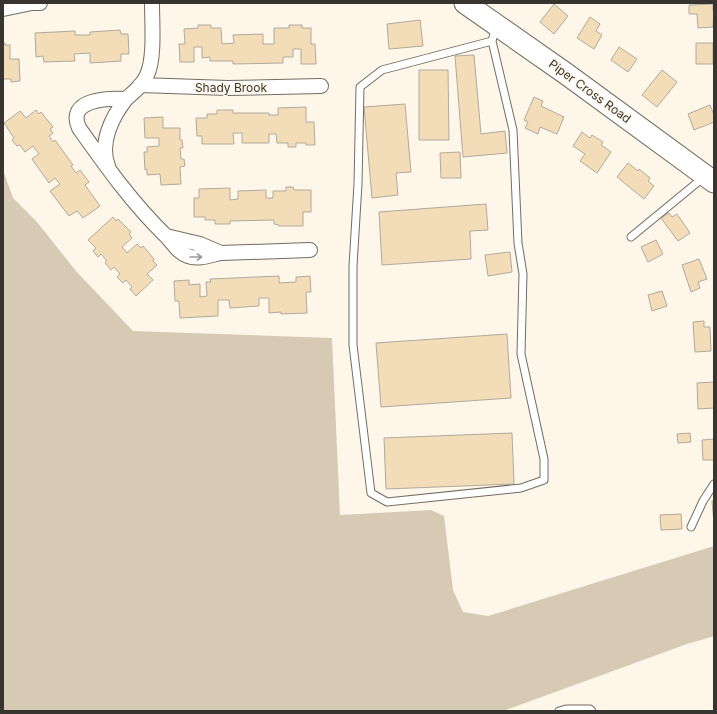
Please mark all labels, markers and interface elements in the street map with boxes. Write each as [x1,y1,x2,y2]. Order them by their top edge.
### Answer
street label: Piper Cross Road [546,56,634,126]
street label: Shady Brook [195,80,268,95]
one-way arrow [189,253,202,261]

